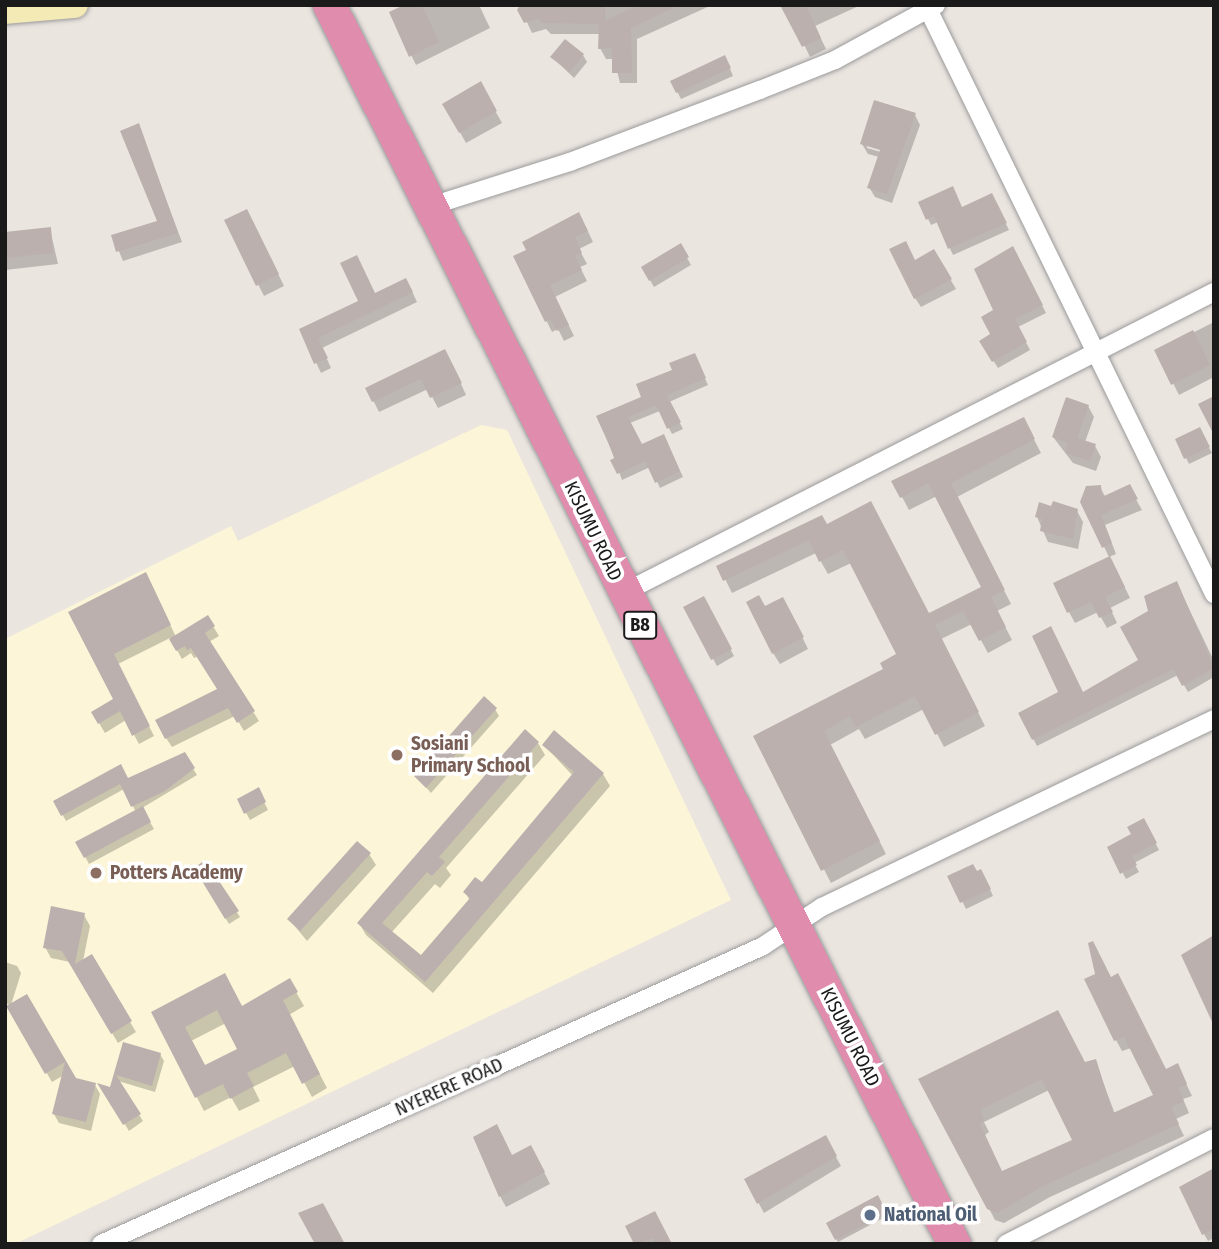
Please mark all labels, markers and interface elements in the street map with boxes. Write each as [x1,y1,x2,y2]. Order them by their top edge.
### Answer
street label: KISUMU ROAD [559,478,627,584]
road number: B8 [622,610,658,640]
place label: Sosiani Primary School [411,733,530,777]
marker: Sosiani Primary School [389,747,405,763]
place label: Potters Academy [110,862,243,884]
marker: Potters Academy [88,865,104,881]
street label: KISUMU ROAD [815,984,885,1090]
street label: NYERERE ROAD [391,1053,507,1121]
place label: National Oil [884,1204,977,1226]
marker: National Oil [862,1207,878,1223]

